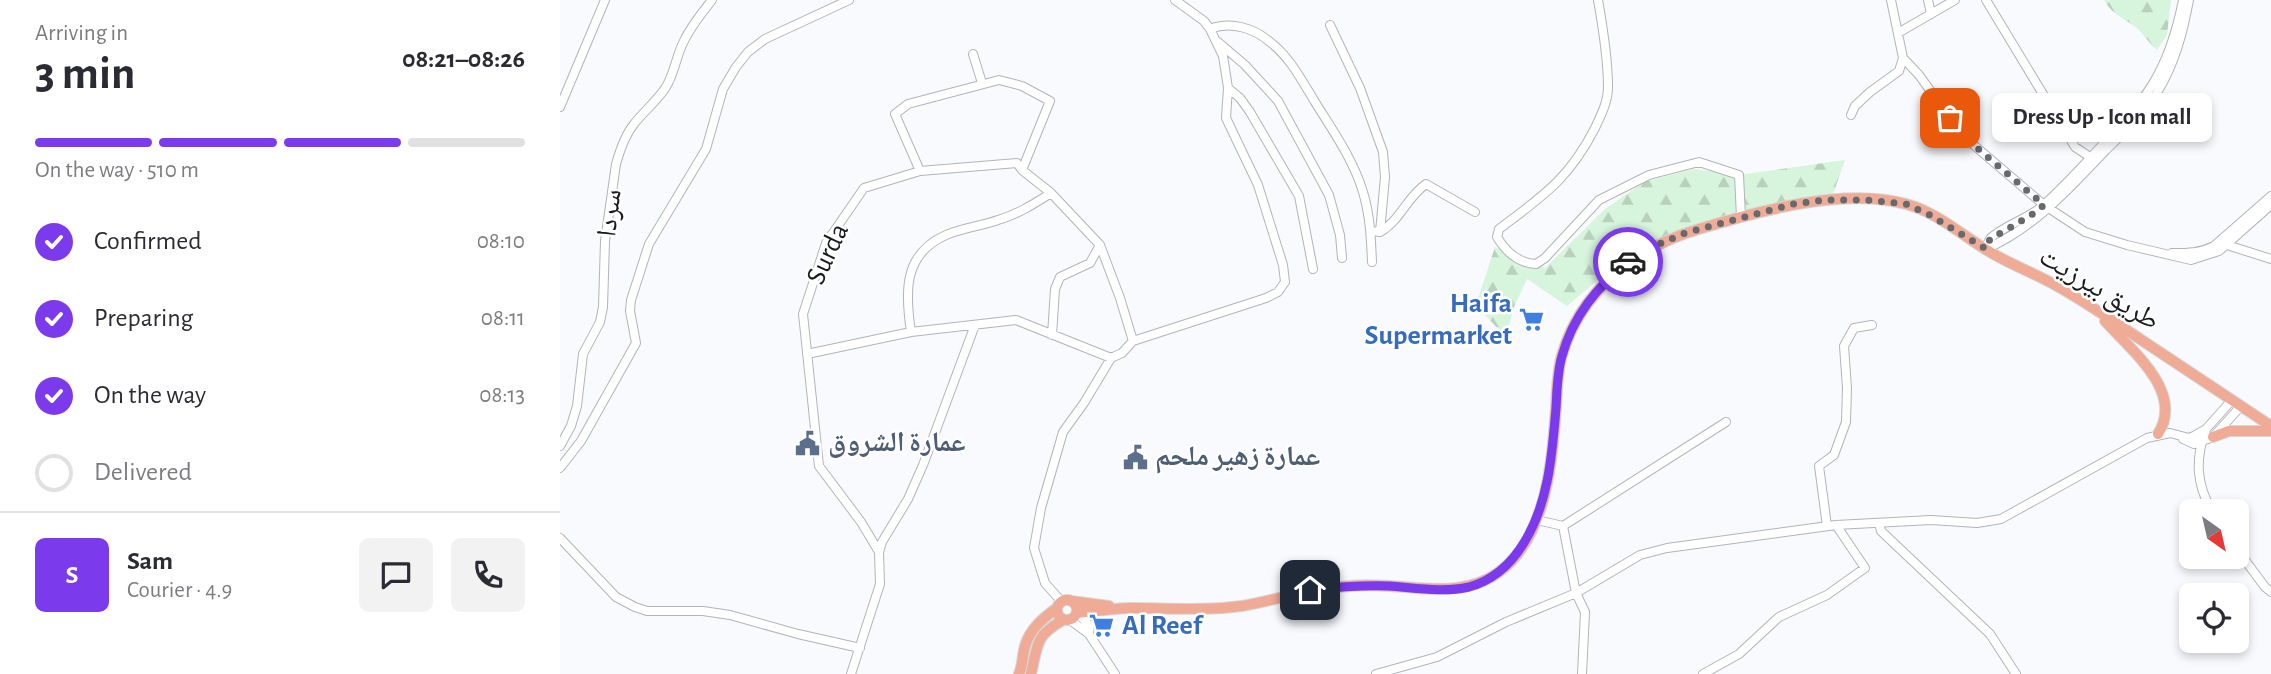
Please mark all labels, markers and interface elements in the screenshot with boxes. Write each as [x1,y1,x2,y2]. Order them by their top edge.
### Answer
text: Arriving in [35,22,128,45]
text: 08:21–08:26 [402,46,525,72]
text: 3 min [35,51,135,97]
pin [1920,88,1980,148]
callout: Dress Up - Icon mall [1992,94,2212,142]
icon: bag [1931,99,1969,137]
text: Dress Up - Icon mall [2013,106,2191,129]
text: On the way · 510 m [35,159,199,182]
street label: سردا [593,187,627,239]
street label: Surda [802,219,854,289]
icon: check [35,223,73,261]
courier [1593,227,1663,297]
text: Confirmed [94,228,202,254]
text: 08:10 [477,230,525,253]
street label: طريق بيرزيت [2033,242,2164,337]
icon: car [1609,243,1647,281]
place label: Haifa Supermarket [1364,290,1513,350]
icon: check [35,300,73,338]
text: Preparing [94,305,193,331]
supermarket icon: Haifa Supermarket [1518,306,1546,334]
text: 08:11 [481,307,525,330]
icon: check [35,377,73,415]
text: On the way [94,382,206,408]
text: 08:13 [479,384,525,407]
public building icon: عمارة الشروق [794,429,822,457]
place label: عمارة الشروق [828,429,966,458]
public building icon: عمارة زهير ملحم [1121,443,1149,471]
place label: عمارة زهير ملحم [1155,443,1320,474]
text: Delivered [94,459,192,485]
north arrow [2179,499,2249,569]
map controls [2179,499,2249,653]
button: chat [359,538,433,612]
button: phone [451,538,525,612]
text: Sam [127,548,173,574]
pin [1280,560,1340,620]
text: S [66,562,78,588]
icon: home [1291,571,1329,609]
text: Courier · 4.9 [127,579,232,602]
button: locate [2179,583,2249,653]
supermarket icon: Al Reef [1088,612,1116,640]
place label: Al Reef [1122,612,1204,640]

